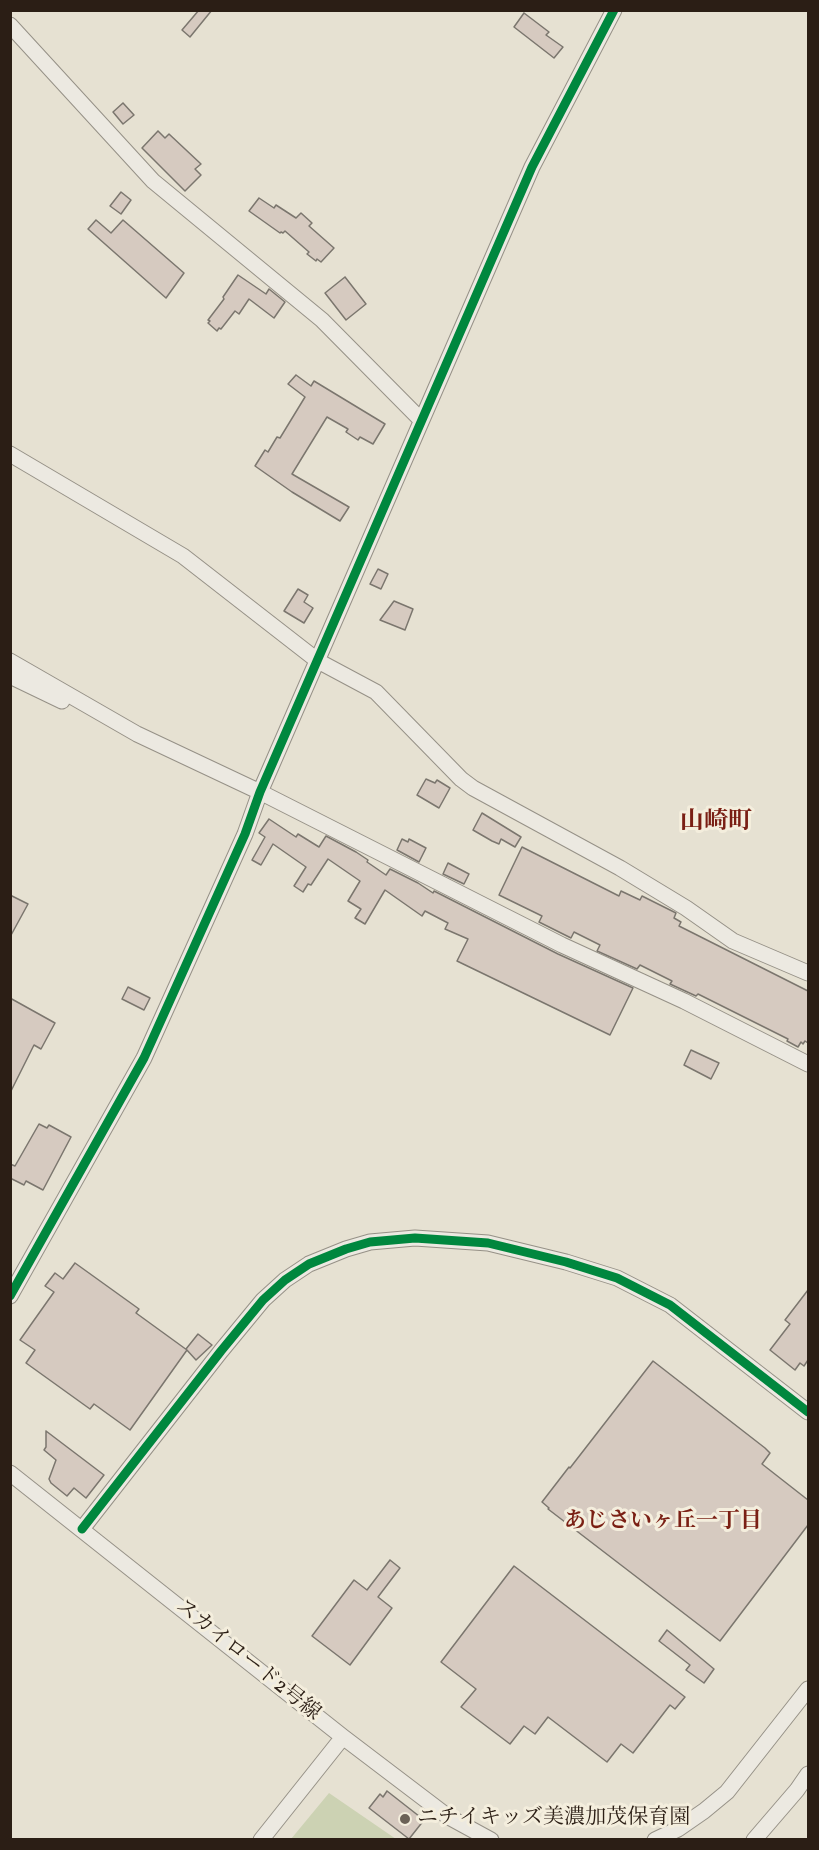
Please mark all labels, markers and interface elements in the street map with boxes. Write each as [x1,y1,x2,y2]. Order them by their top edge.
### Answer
district label: 山崎町 [680,810,752,838]
district label: あじさいヶ丘一丁目 [564,1510,762,1536]
street label: スカイロード2号線 [169,1595,325,1727]
place label: ニチイキッズ美濃加茂保育園 [417,1806,690,1832]
marker: ニチイキッズ美濃加茂保育園 [398,1812,412,1826]

